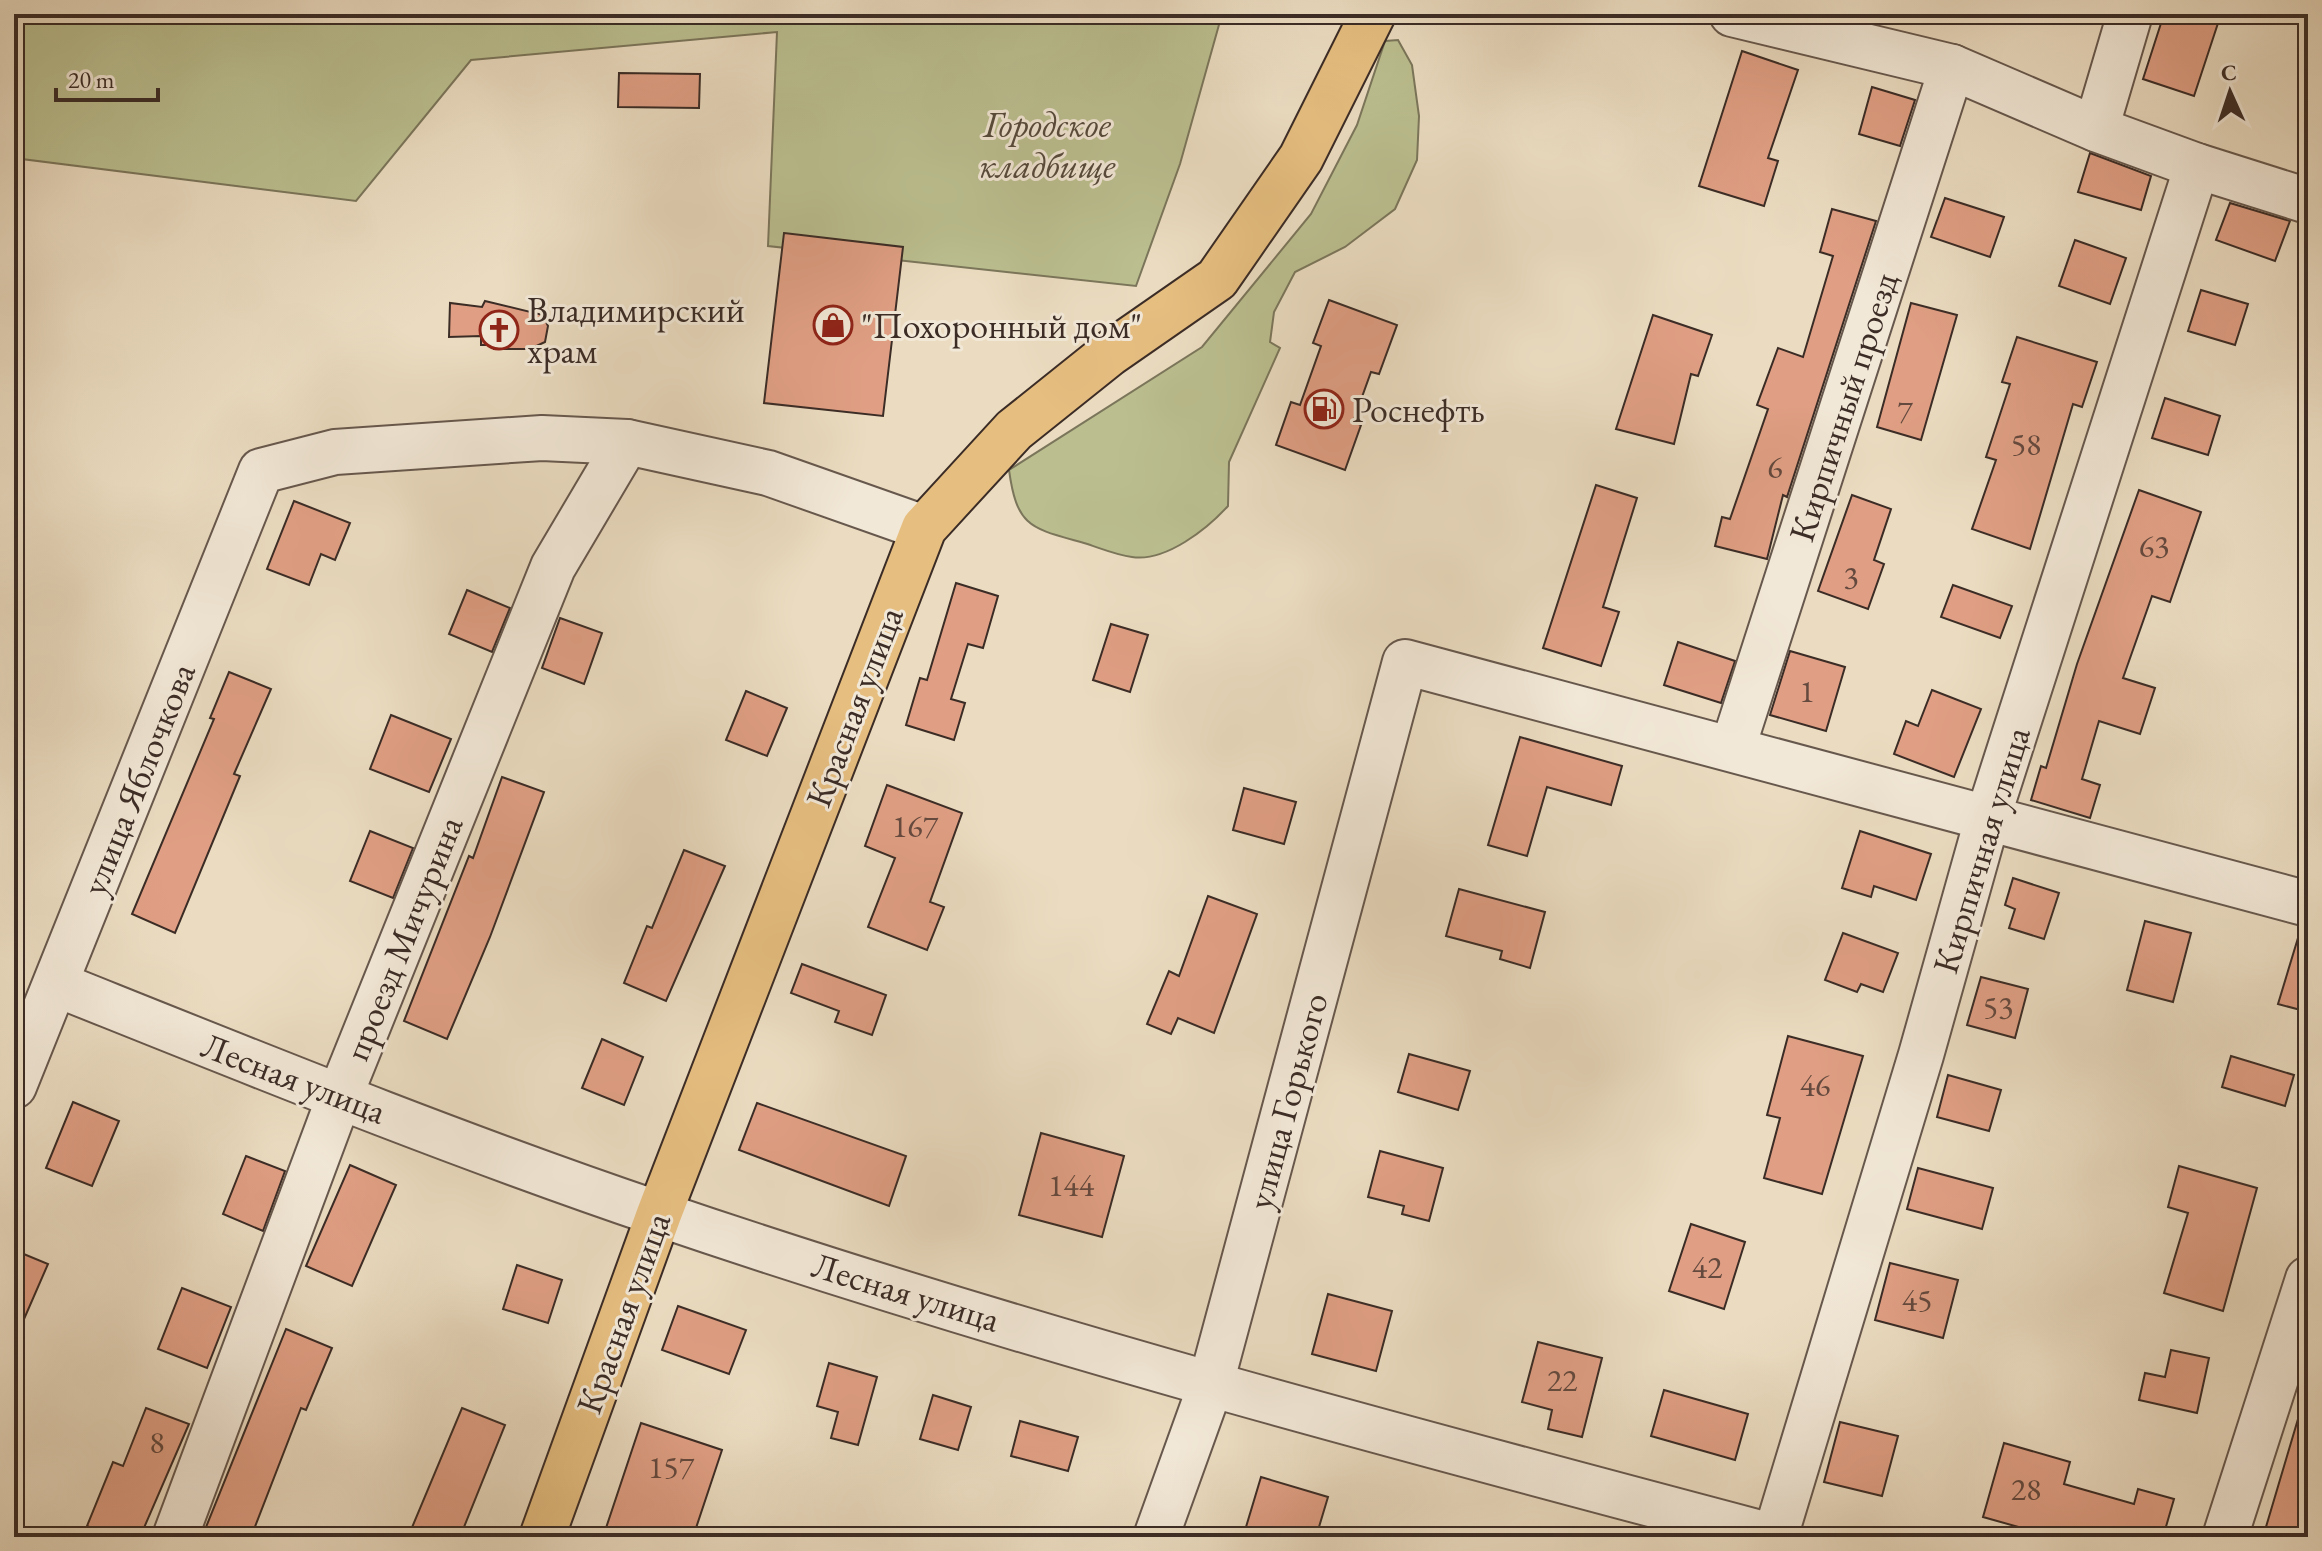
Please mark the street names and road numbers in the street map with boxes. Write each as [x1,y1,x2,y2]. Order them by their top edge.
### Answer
street label: Кирпичный проезд [1777,267,1909,547]
street label: Красная улица [794,600,914,814]
street label: улица Яблочкова [70,655,206,902]
street label: Кирпичная улица [1921,721,2041,979]
street label: проезд Мичурина [333,808,474,1067]
street label: улица Горького [1236,988,1338,1214]
street label: Лесная улица [195,1021,394,1135]
street label: Красная улица [565,1205,681,1420]
street label: Лесная улица [806,1241,1006,1343]

